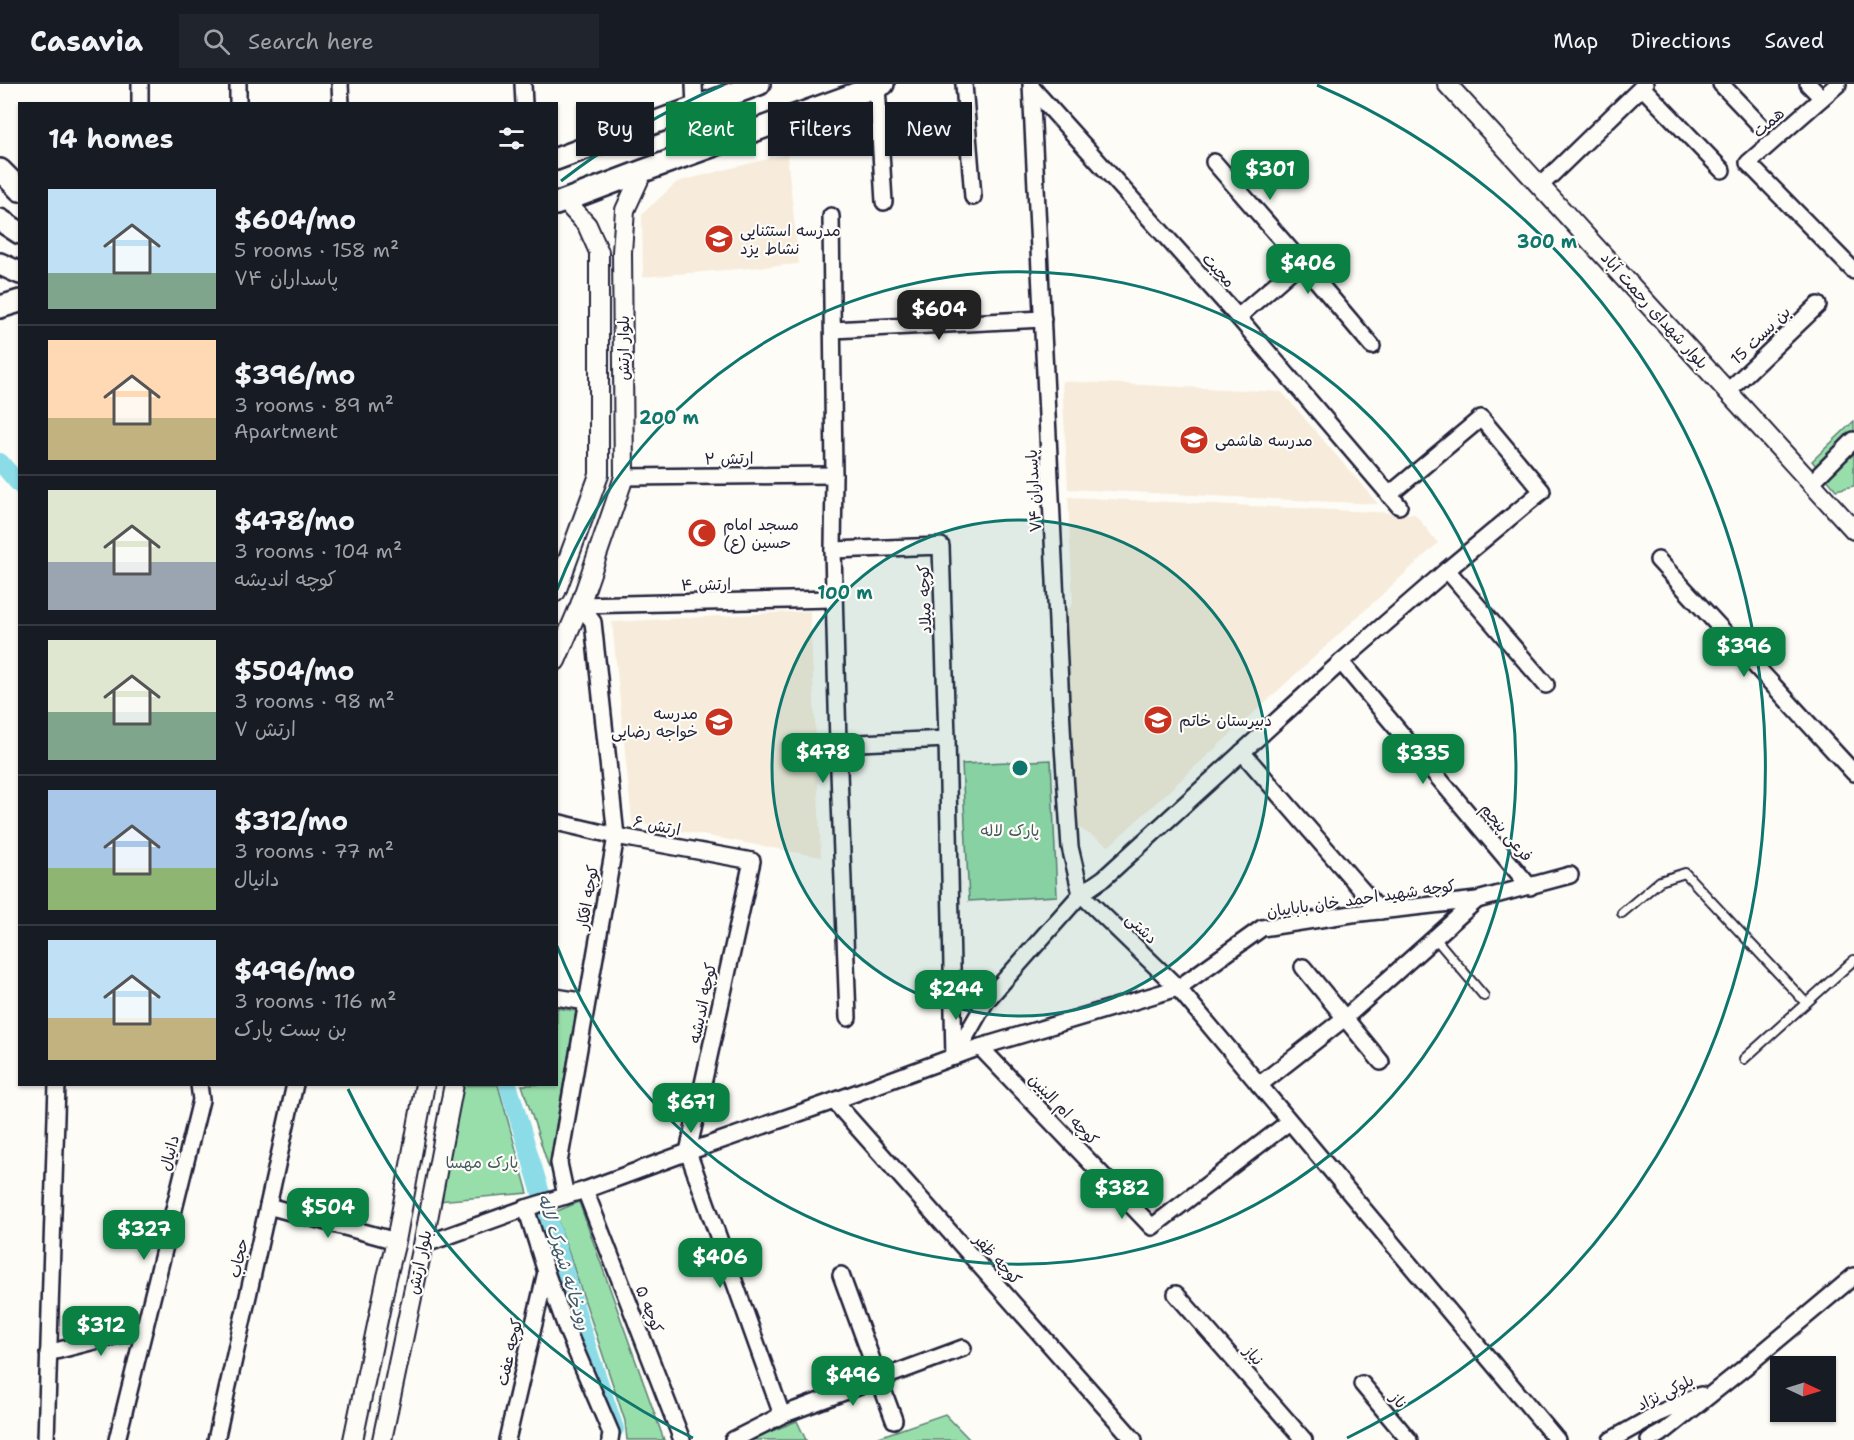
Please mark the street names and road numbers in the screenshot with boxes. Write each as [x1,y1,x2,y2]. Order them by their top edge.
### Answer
street label: همت [1748,103,1789,142]
street label: بلوار شهدای رحمت آباد [1596,247,1713,373]
street label: محبت [1198,249,1240,292]
street label: بن بست 15 [1726,302,1795,369]
street label: بلوار ارتش [613,315,634,381]
street label: ارتش ۲ [704,448,754,469]
street label: پاسداران ۷۴ [1021,449,1046,533]
street label: کوچه میلاد [913,564,936,634]
street label: ارتش ۴ [681,574,731,595]
street label: فرعی پنجم [1474,798,1537,867]
street label: ارتش ۶ [631,811,682,840]
street label: کوچه افکار [571,863,603,933]
street label: کوچه شهید احمد خان باباییان [1265,875,1457,922]
street label: دشتی [1121,908,1162,948]
street label: کوچه اندیشه [684,961,721,1045]
street label: کوچه ام البنین [1023,1069,1103,1151]
street label: دانیال [155,1133,184,1173]
street label: بلوار ارتش [402,1228,437,1296]
street label: کوچه ظفر [968,1228,1026,1289]
street label: حجاب [224,1236,253,1280]
street label: کوچه ۵ [631,1282,668,1336]
street label: کوچه عفت [492,1316,527,1388]
street label: نیاز [1238,1339,1268,1370]
street label: بلوکی نژاد [1633,1370,1697,1415]
street label: ناز [1384,1386,1412,1413]

